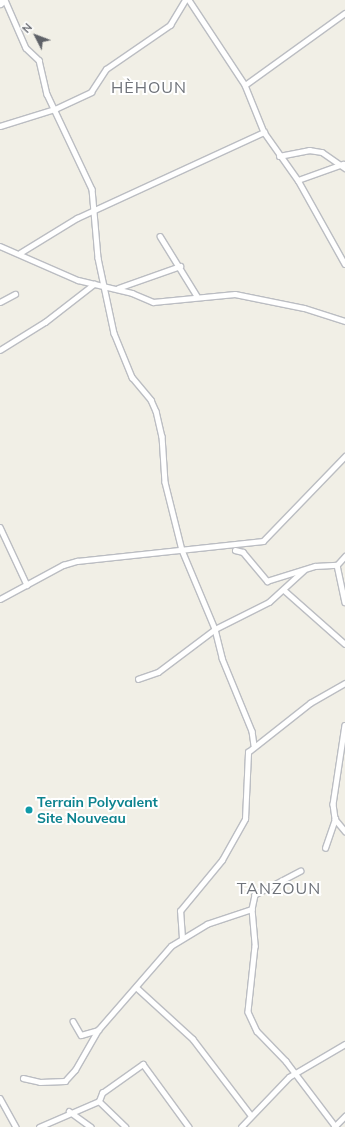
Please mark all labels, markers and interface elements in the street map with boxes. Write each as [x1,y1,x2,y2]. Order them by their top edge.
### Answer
north arrow [16,16,56,56]
text: N [19,20,35,36]
district label: HÈHOUN [111,77,187,97]
place label: Terrain Polyvalent Site Nouveau [37,794,158,826]
marker: Terrain Polyvalent Site Nouveau [24,805,34,815]
district label: TANZOUN [237,878,321,898]

